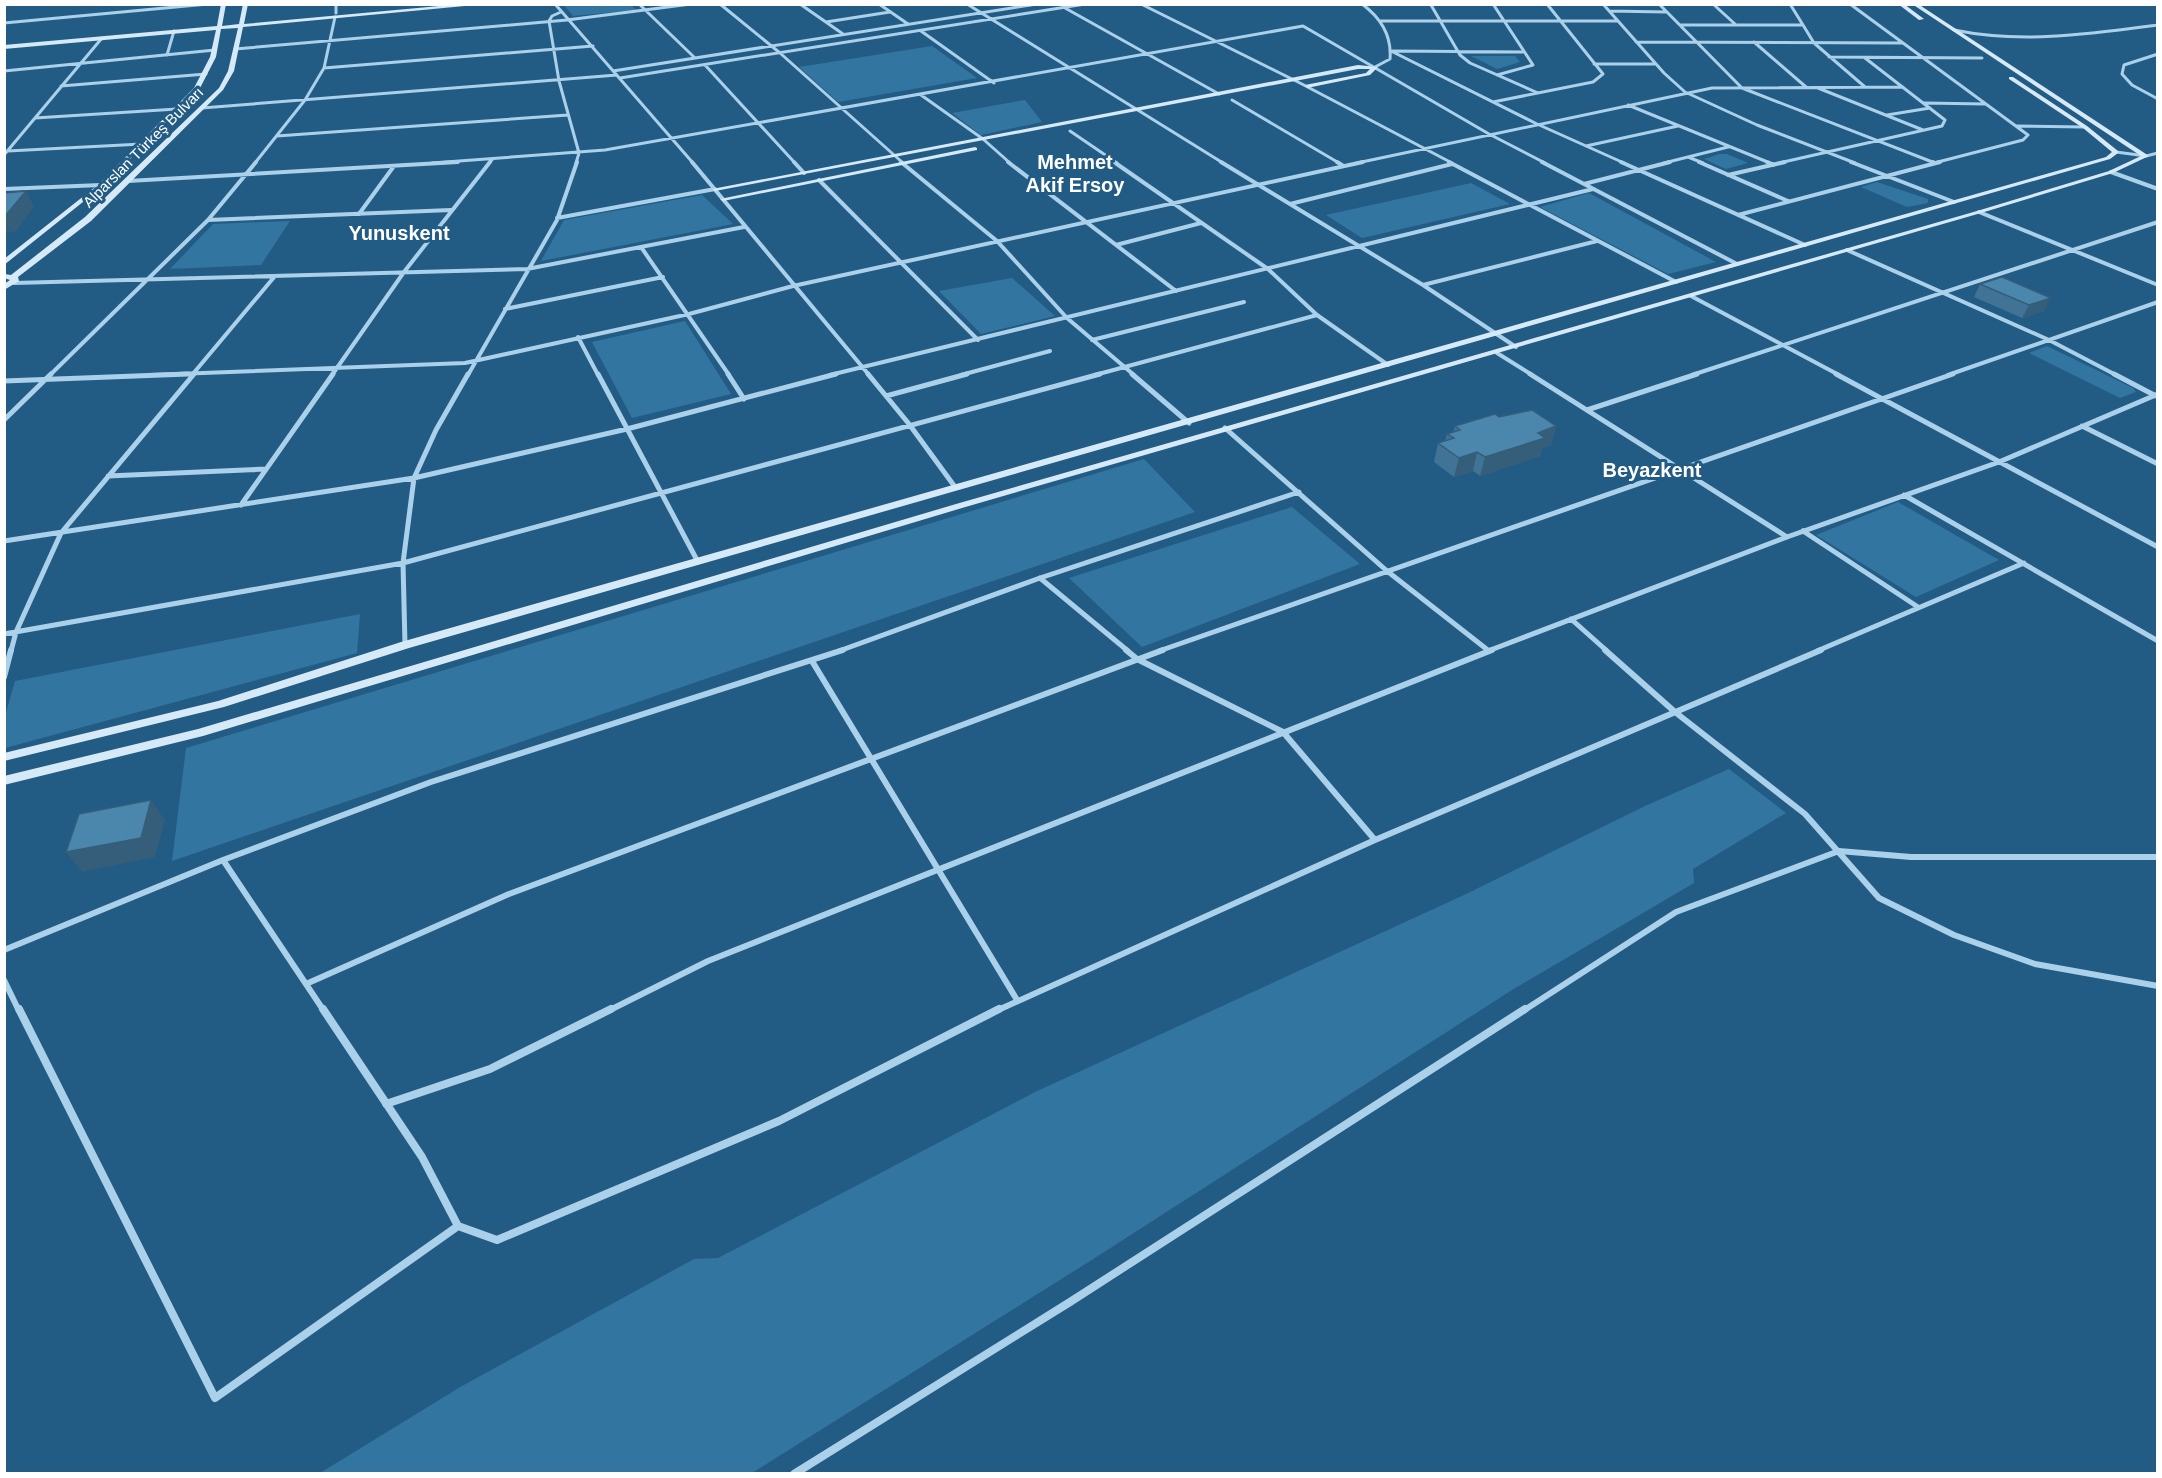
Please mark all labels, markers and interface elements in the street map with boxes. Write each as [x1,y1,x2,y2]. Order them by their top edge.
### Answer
street label: Alparslan Türkeş Bulvarı [79,83,207,211]
district label: Mehmet Akif Ersoy [1026,151,1125,196]
district label: Yunuskent [348,222,450,244]
district label: Beyazkent [1603,459,1702,481]

